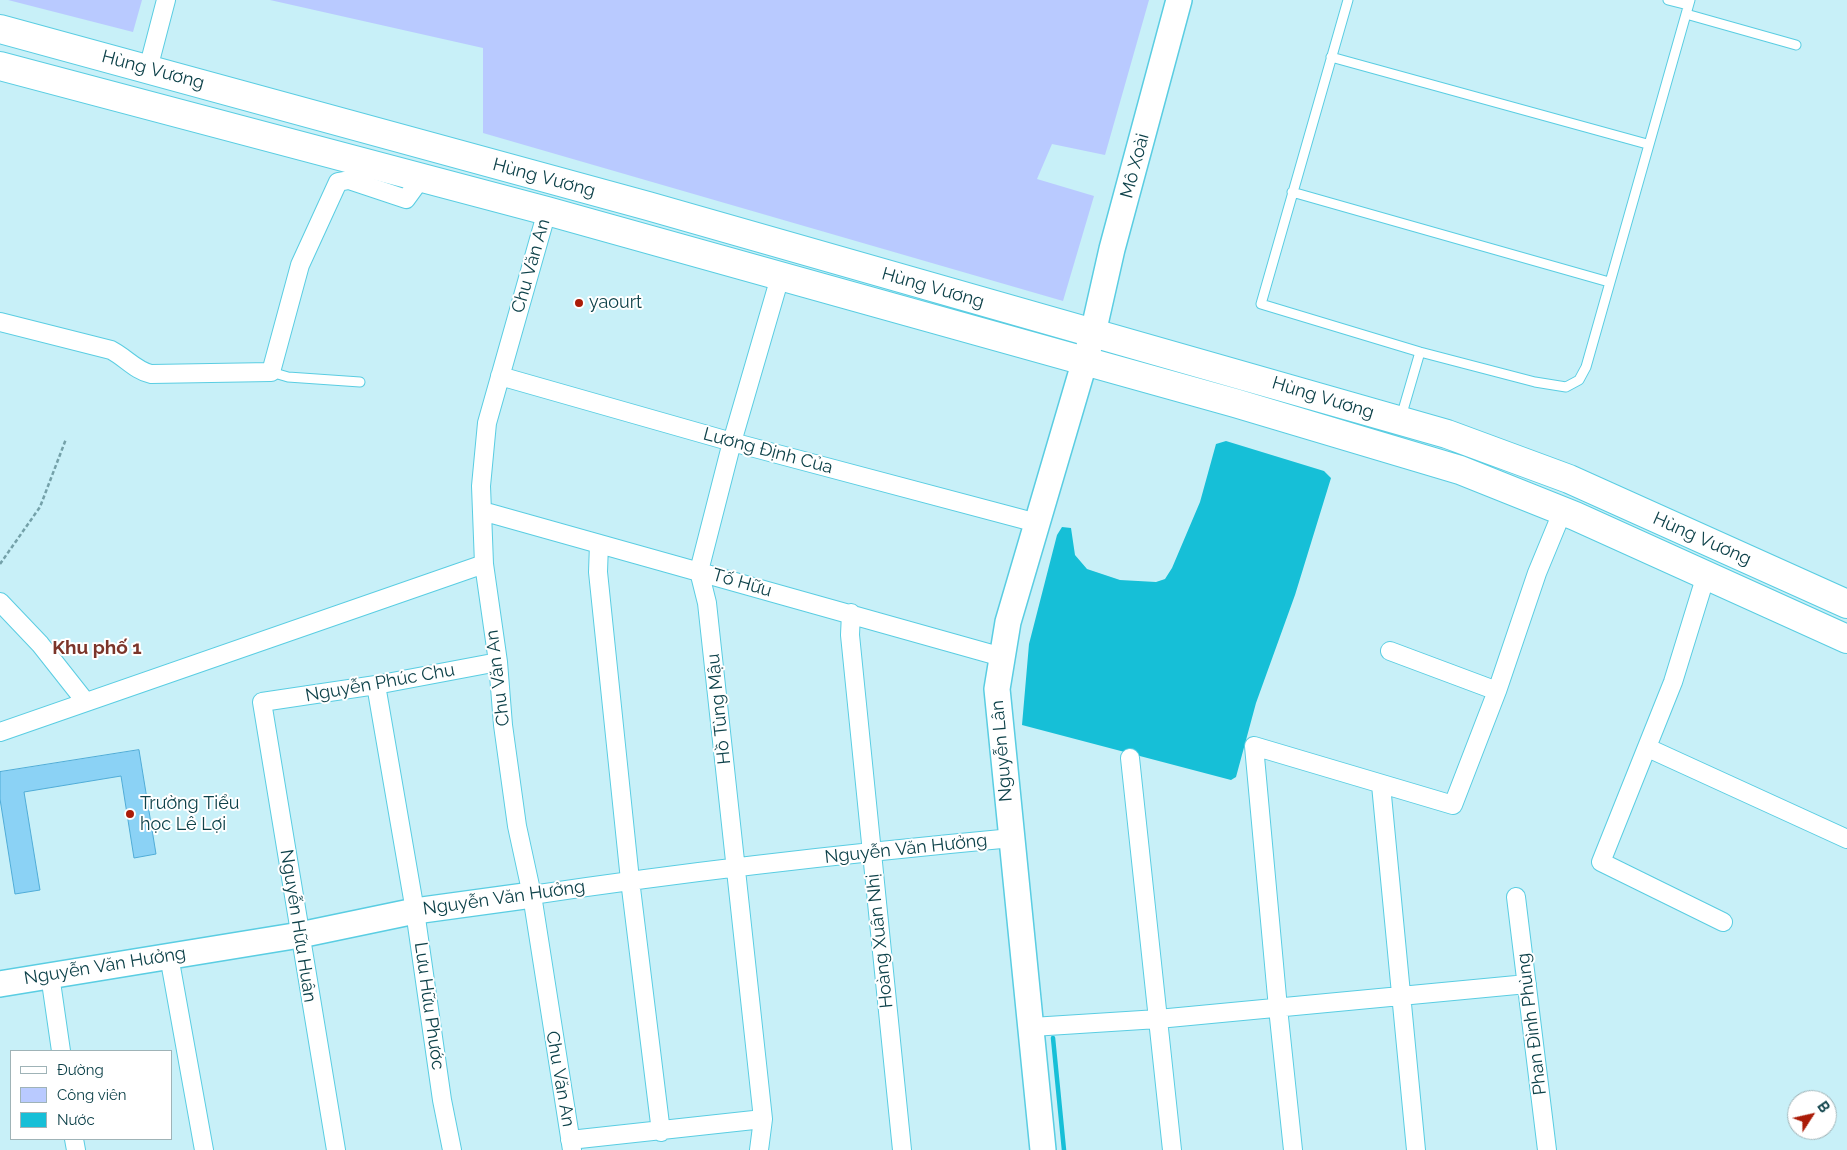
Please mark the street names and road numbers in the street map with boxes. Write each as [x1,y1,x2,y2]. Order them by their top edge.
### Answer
street label: Hùng Vương [99,46,207,94]
street label: Mô Xoài [1116,131,1154,201]
street label: Hùng Vương [490,154,598,202]
street label: Chu Văn An [507,216,555,316]
street label: Hùng Vương [879,263,987,313]
street label: Hùng Vương [1269,372,1377,424]
street label: Lương Định Của [701,423,835,479]
street label: Hùng Vương [1649,508,1755,570]
street label: Tố Hữu [710,564,774,602]
street label: Chu Văn An [481,629,515,727]
street label: Hồ Tùng Mậu [702,653,736,765]
street label: Nguyễn Phúc Chu [304,659,456,707]
street label: Nguyễn Lân [987,699,1017,803]
street label: Nguyễn Văn Hưởng [824,830,988,868]
street label: Nguyễn Hữu Huân [275,848,321,1004]
street label: Hoàng Xuân Nhị [862,873,898,1009]
street label: Nguyễn Văn Hưởng [422,876,586,920]
street label: Lưu Hữu Phước [409,941,449,1071]
street label: Nguyễn Văn Hưởng [23,943,187,989]
street label: Phan Đình Phùng [1513,952,1551,1096]
street label: Chu Văn An [541,1029,579,1129]

